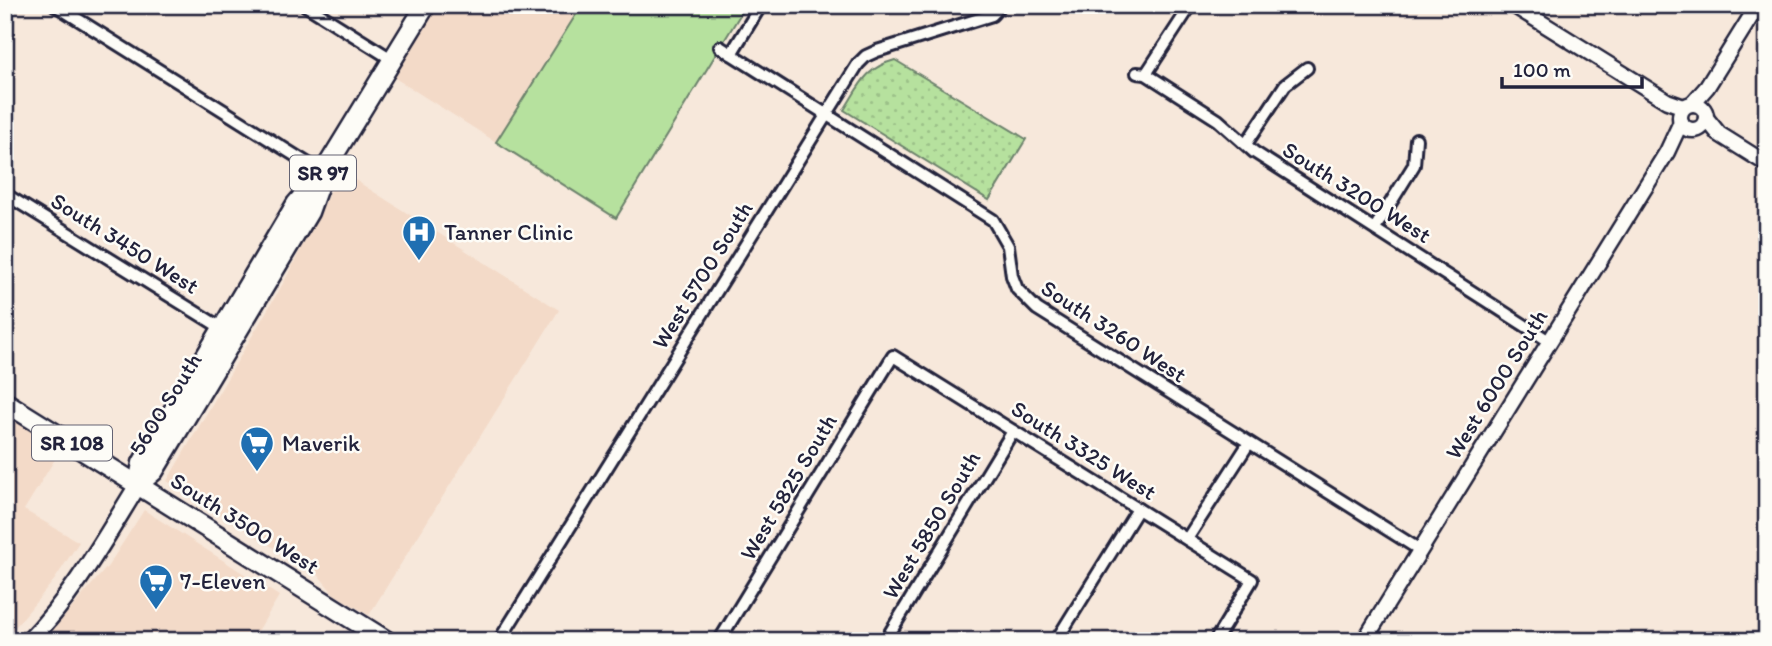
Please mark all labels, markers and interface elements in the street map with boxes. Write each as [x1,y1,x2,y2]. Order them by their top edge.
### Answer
scale bar [1502,46,1642,90]
text: 100 m [1513,57,1571,82]
street label: South 3200 West [1278,135,1437,249]
road number: SR 97 [290,156,356,190]
street label: South 3450 West [46,186,205,300]
street label: West 5700 South [645,196,759,354]
hospital icon: Tanner Clinic [400,213,438,262]
place label: Tanner Clinic [444,218,573,246]
street label: South 3260 West [1036,274,1192,389]
street label: West 6000 South [1439,304,1553,464]
street label: 5600 South [123,347,208,460]
street label: South 3325 West [1006,394,1162,506]
street label: West 5825 South [733,409,843,565]
supermarket icon: Maverik [238,424,276,473]
road number: SR 108 [32,426,112,460]
place label: Maverik [282,429,360,457]
street label: West 5850 South [876,446,986,604]
street label: South 3500 West [166,466,325,580]
supermarket icon: 7-Eleven [137,562,175,611]
place label: 7-Eleven [180,567,265,595]

